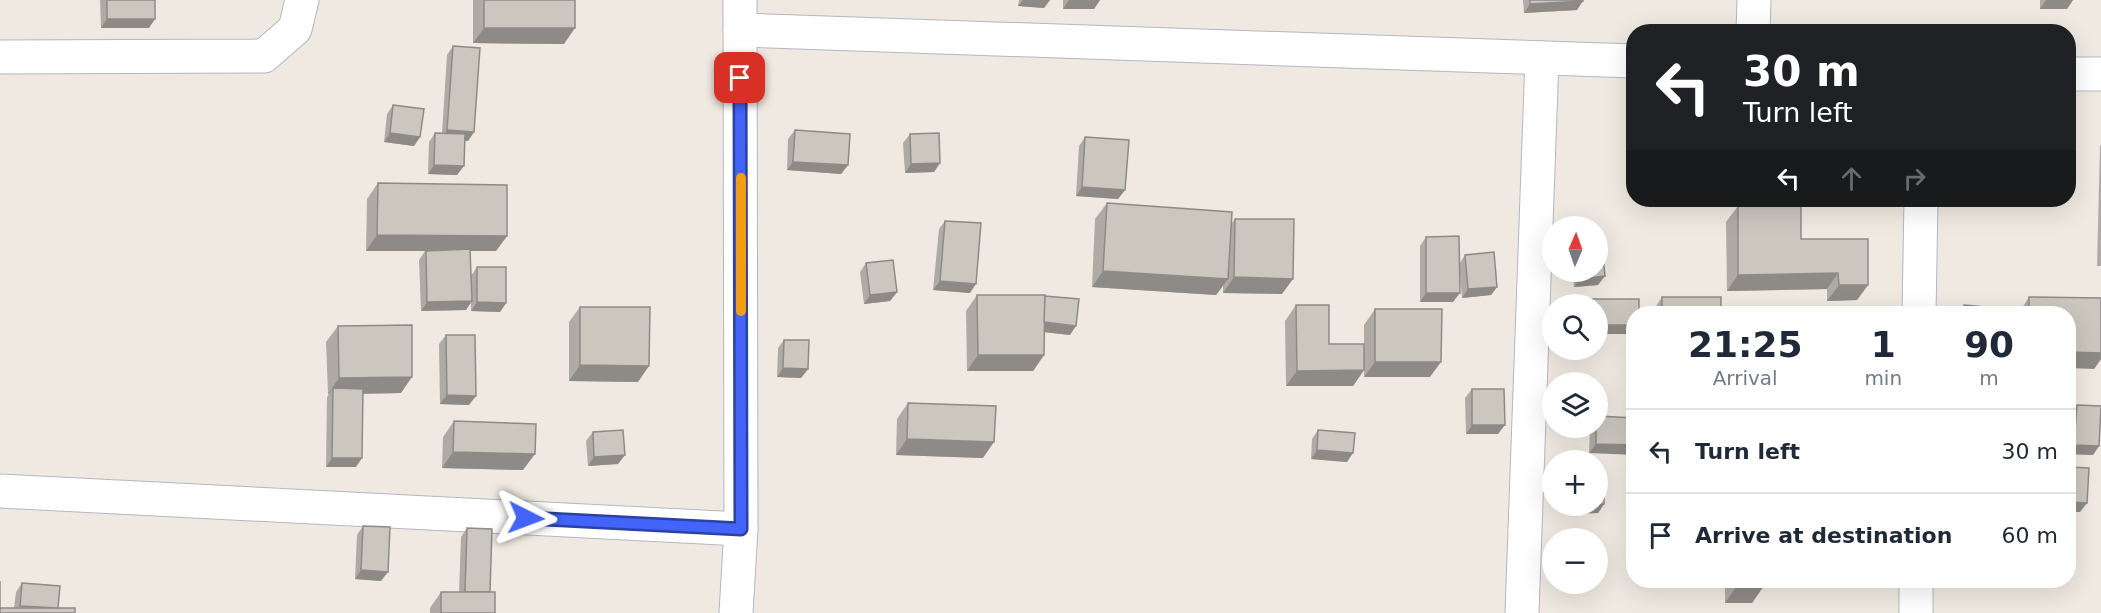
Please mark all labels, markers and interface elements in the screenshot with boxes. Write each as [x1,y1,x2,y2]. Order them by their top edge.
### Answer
text: 30 m [1743,47,1860,96]
icon: left [1644,48,1722,126]
pin [714,52,765,103]
icon: arrive [723,61,756,94]
text: Turn left [1743,97,1853,128]
icon: left [1772,162,1805,195]
icon: ahead [1835,162,1868,195]
icon: right [1898,162,1931,195]
north arrow [1542,216,1608,282]
map controls [1542,216,1608,594]
button: search [1542,294,1608,360]
text: 21:25 [1688,324,1802,365]
text: 1 [1871,324,1896,365]
text: 90 [1964,324,2014,365]
text: Arrival [1713,366,1778,390]
text: min [1864,366,1902,390]
text: m [1979,366,1999,390]
button: layers [1542,372,1608,438]
icon: left [1644,435,1677,468]
text: Turn left [1695,439,1800,464]
text: 30 m [2002,439,2058,464]
button: + [1542,450,1608,516]
position arrow [494,486,558,550]
icon: arrive [1644,519,1677,552]
text: Arrive at destination [1695,523,1952,548]
text: 60 m [2002,523,2058,548]
button: − [1542,528,1608,594]

